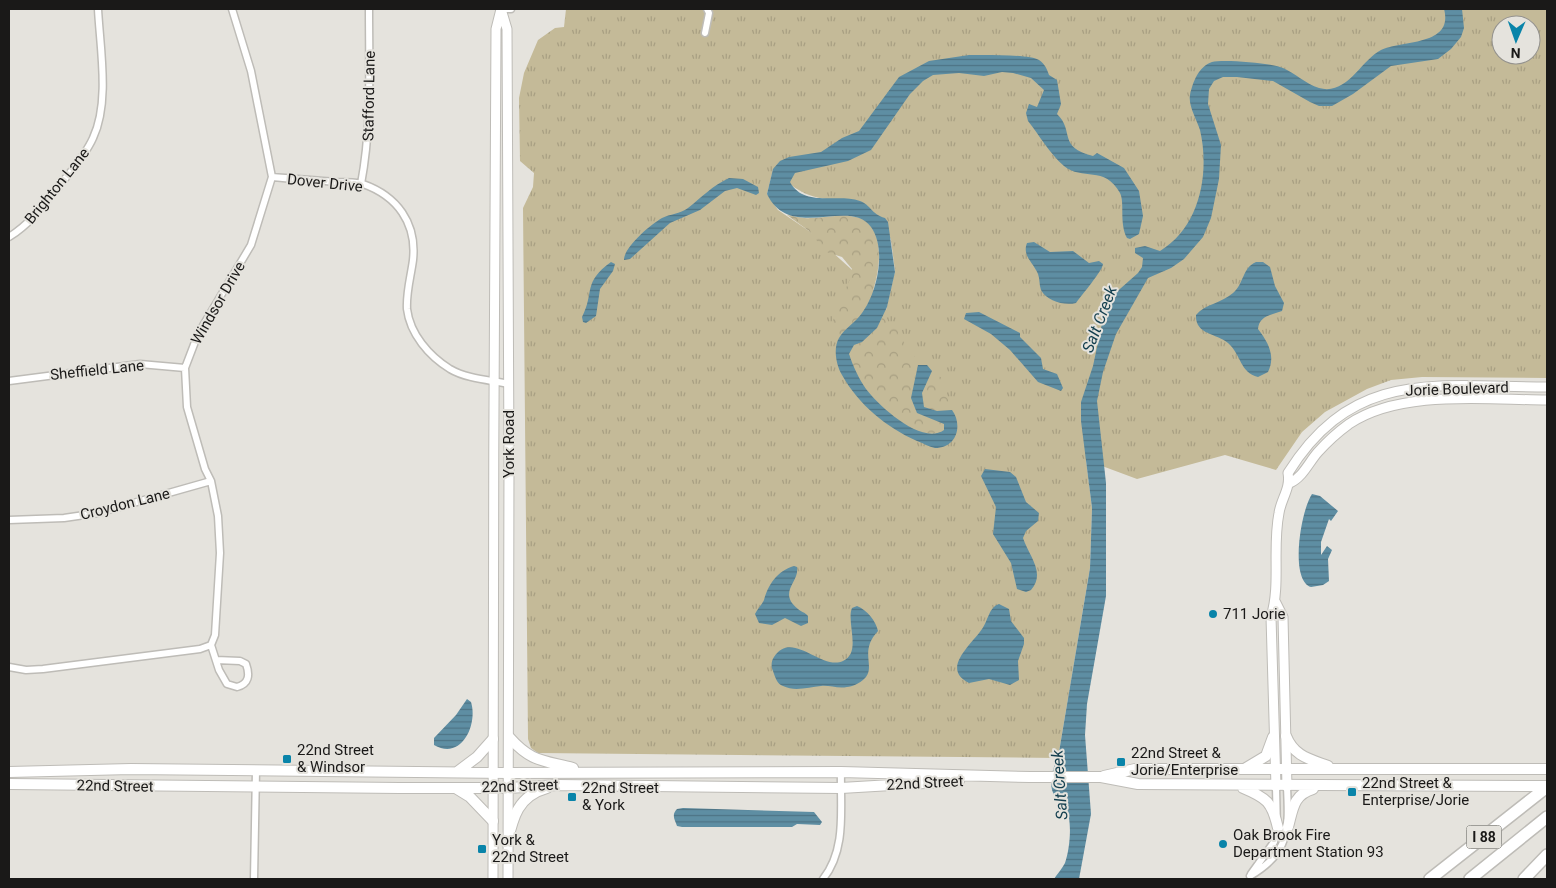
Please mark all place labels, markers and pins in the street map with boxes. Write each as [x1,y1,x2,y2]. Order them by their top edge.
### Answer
place label: 711 Jorie [1223,605,1286,623]
marker: 711 Jorie [1207,608,1219,620]
place label: 22nd Street & Windsor [297,741,374,776]
place label: 22nd Street & Jorie/Enterprise [1131,744,1238,779]
marker: 22nd Street & Windsor [281,753,293,765]
marker: 22nd Street & Jorie/Enterprise [1115,756,1127,768]
place label: 22nd Street & Enterprise/Jorie [1362,774,1469,809]
place label: 22nd Street & York [582,779,659,814]
marker: 22nd Street & Enterprise/Jorie [1346,786,1358,798]
marker: 22nd Street & York [566,791,578,803]
place label: Oak Brook Fire Department Station 93 [1233,826,1384,861]
place label: York & 22nd Street [492,831,569,866]
marker: Oak Brook Fire Department Station 93 [1217,838,1229,850]
marker: York & 22nd Street [476,843,488,855]

